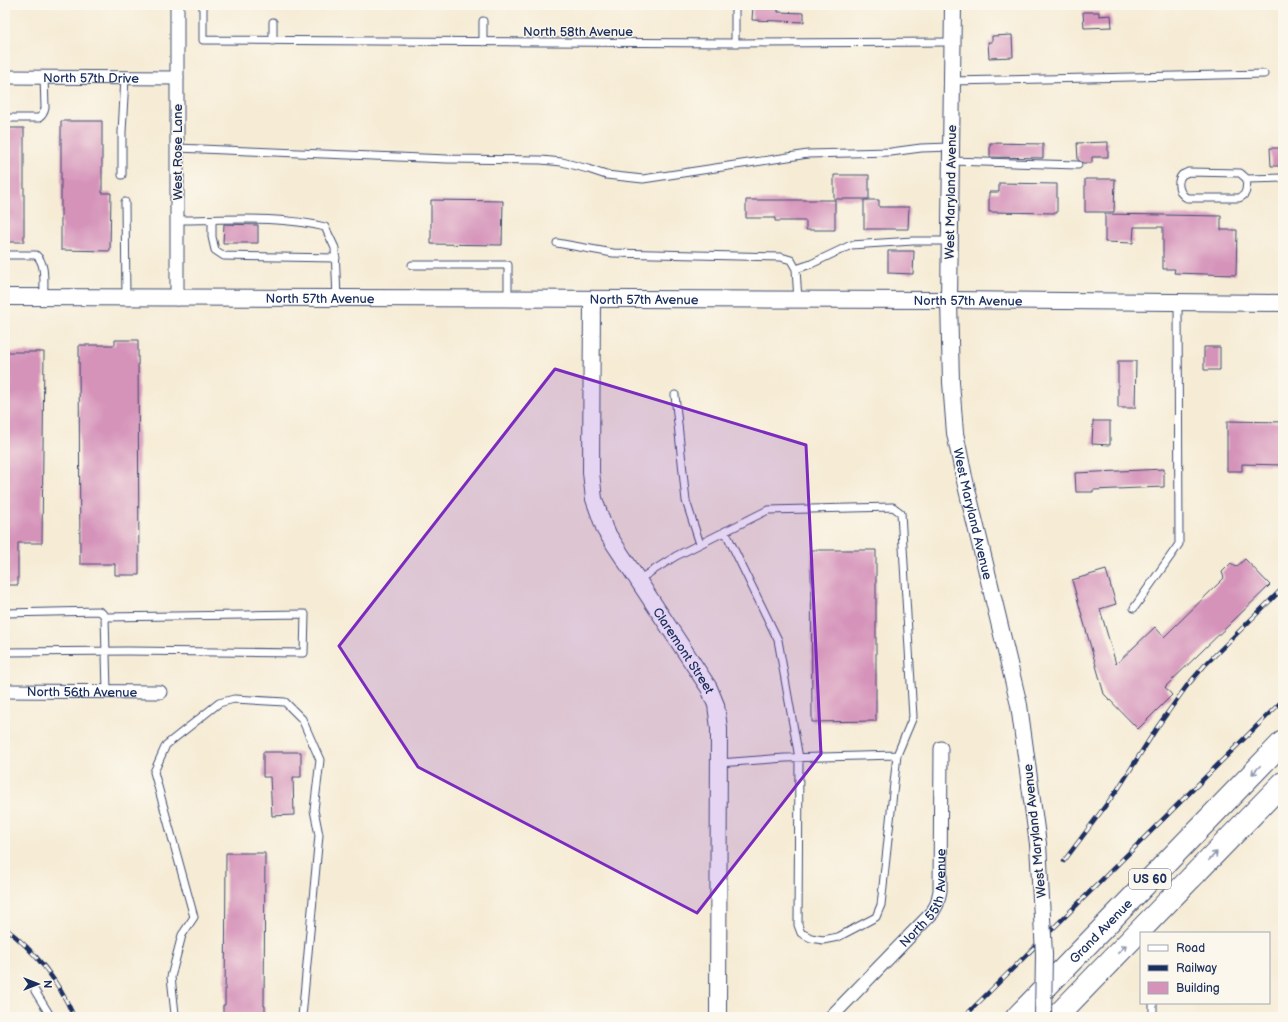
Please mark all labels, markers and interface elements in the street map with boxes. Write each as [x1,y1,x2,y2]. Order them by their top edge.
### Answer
street label: North 58th Avenue [523,24,633,40]
street label: North 57th Drive [43,70,139,87]
street label: West Rose Lane [170,103,186,200]
street label: West Maryland Avenue [942,124,960,259]
street label: North 57th Avenue [265,291,375,307]
street label: North 57th Avenue [589,292,699,308]
street label: North 57th Avenue [913,293,1023,310]
street label: West Maryland Avenue [949,447,996,582]
street label: Claremont Street [649,605,717,696]
street label: North 56th Avenue [27,684,138,701]
street label: West Maryland Avenue [1020,763,1050,899]
one-way arrow [1251,765,1261,775]
street label: North 55th Avenue [896,848,949,951]
one-way arrow [1208,851,1218,861]
road number: US 60 [1129,869,1171,889]
street label: Grand Avenue [1066,896,1136,967]
legend [1140,932,1270,1004]
text: Road [1176,941,1205,956]
one-way arrow [1117,944,1127,954]
text: Railway [1176,961,1218,976]
north arrow [18,964,58,1004]
text: N [41,980,54,988]
text: Building [1176,981,1220,996]

